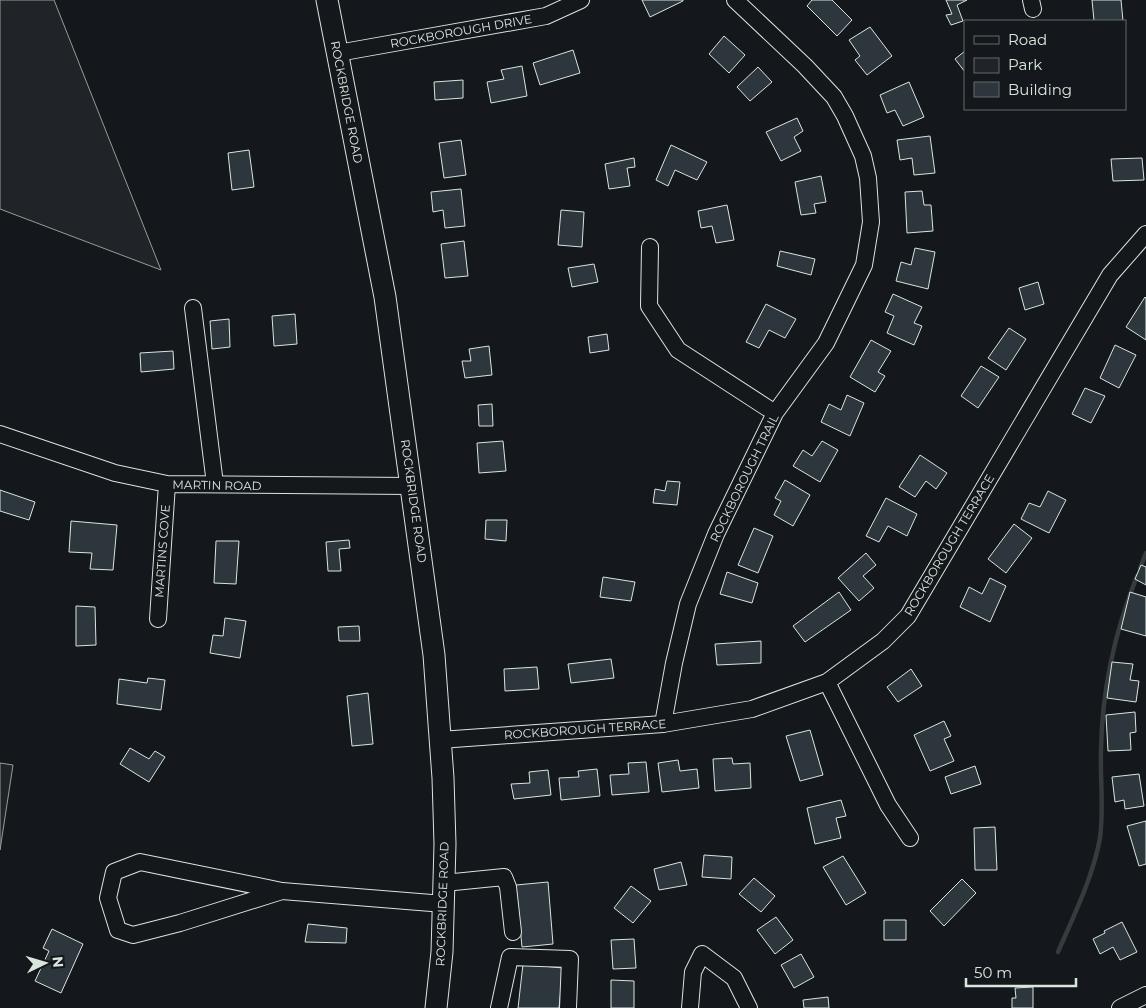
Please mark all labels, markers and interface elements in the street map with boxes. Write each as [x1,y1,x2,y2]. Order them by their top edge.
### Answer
street label: ROCKBOROUGH DRIVE [389,11,533,51]
legend [964,20,1126,110]
text: Road [1008,30,1047,49]
street label: ROCKBRIDGE ROAD [328,39,366,165]
text: Park [1008,55,1042,74]
text: Building [1008,80,1072,99]
street label: ROCKBOROUGH TRAIL [707,412,781,544]
street label: ROCKBRIDGE ROAD [398,438,430,564]
street label: ROCKBOROUGH TERRACE [901,471,997,619]
street label: MARTIN ROAD [172,477,262,493]
street label: MARTINS COVE [151,504,173,598]
street label: ROCKBOROUGH TERRACE [503,716,667,742]
street label: ROCKBRIDGE ROAD [432,841,452,967]
north arrow [20,938,70,988]
text: N [48,955,67,968]
scale bar [966,956,1076,988]
text: 50 m [974,963,1012,982]

